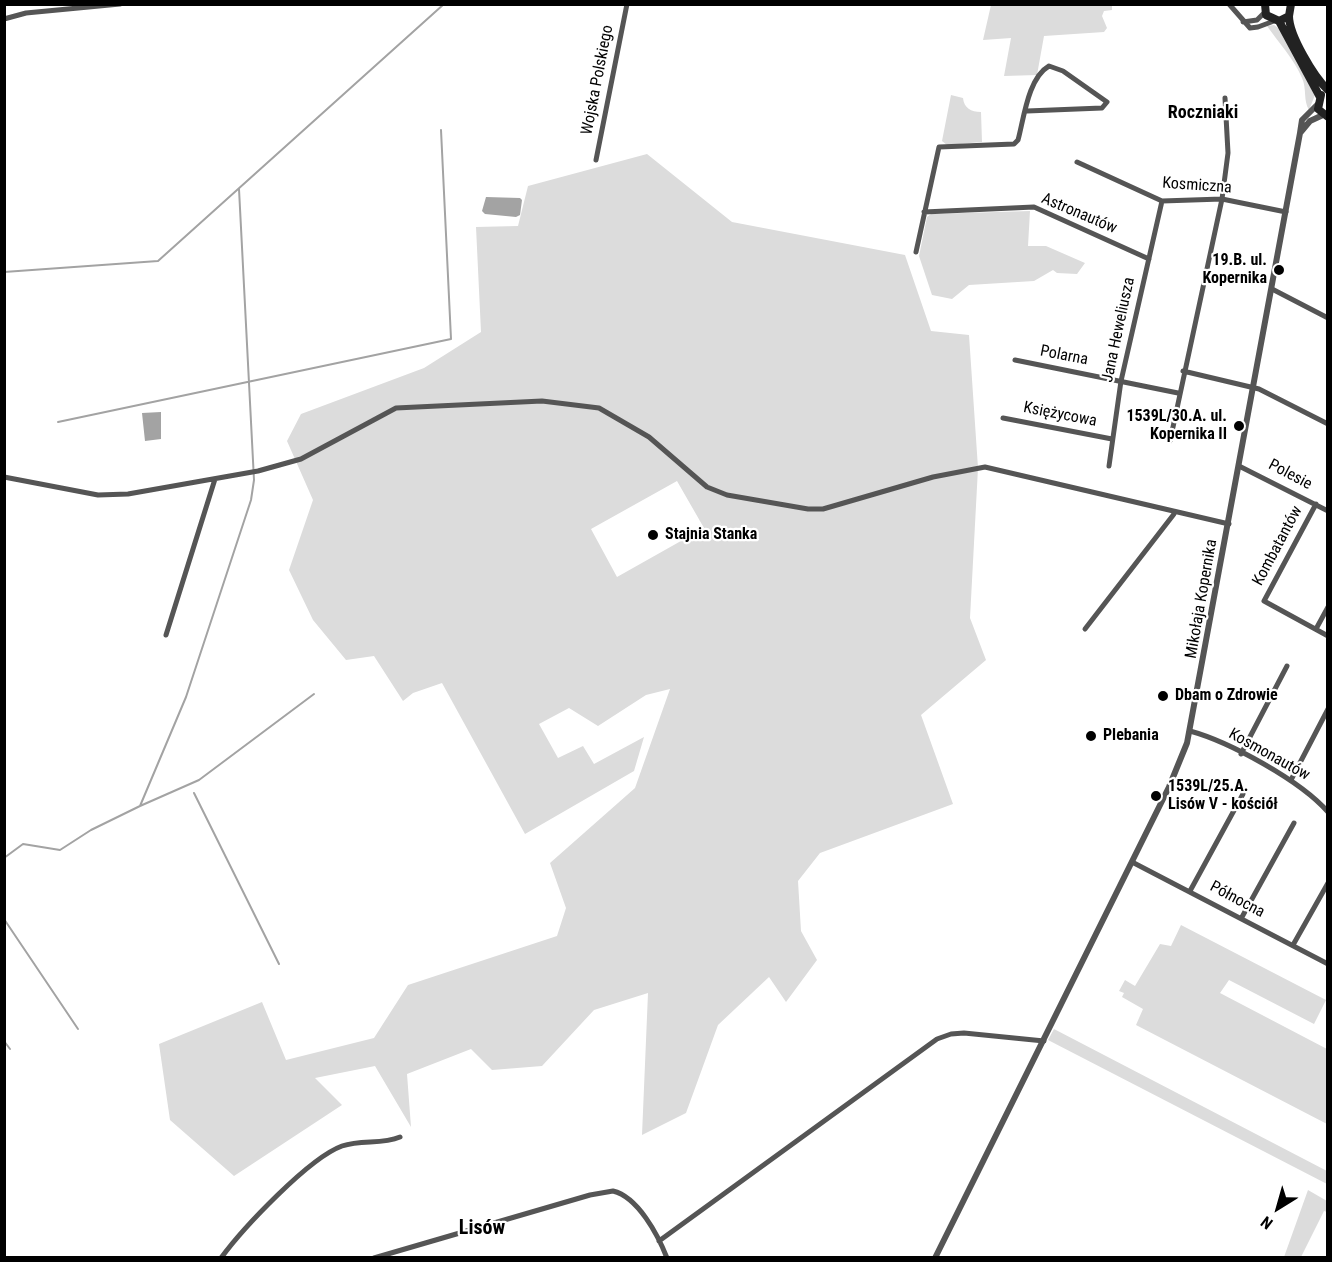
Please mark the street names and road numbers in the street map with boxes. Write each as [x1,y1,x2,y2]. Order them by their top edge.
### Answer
street label: Wojska Polskiego [578,23,618,137]
street label: Kosmiczna [1162,174,1232,198]
street label: Astronautów [1038,190,1120,238]
street label: Jana Heweliusza [1099,276,1139,384]
street label: Polarna [1038,342,1090,370]
street label: Księżycowa [1022,398,1098,432]
street label: Polesie [1265,456,1315,494]
street label: Kombatantów [1249,503,1307,589]
street label: Mikołaja Kopernika [1182,538,1222,660]
street label: Kosmonautów [1225,725,1313,785]
street label: Północna [1206,878,1268,922]

